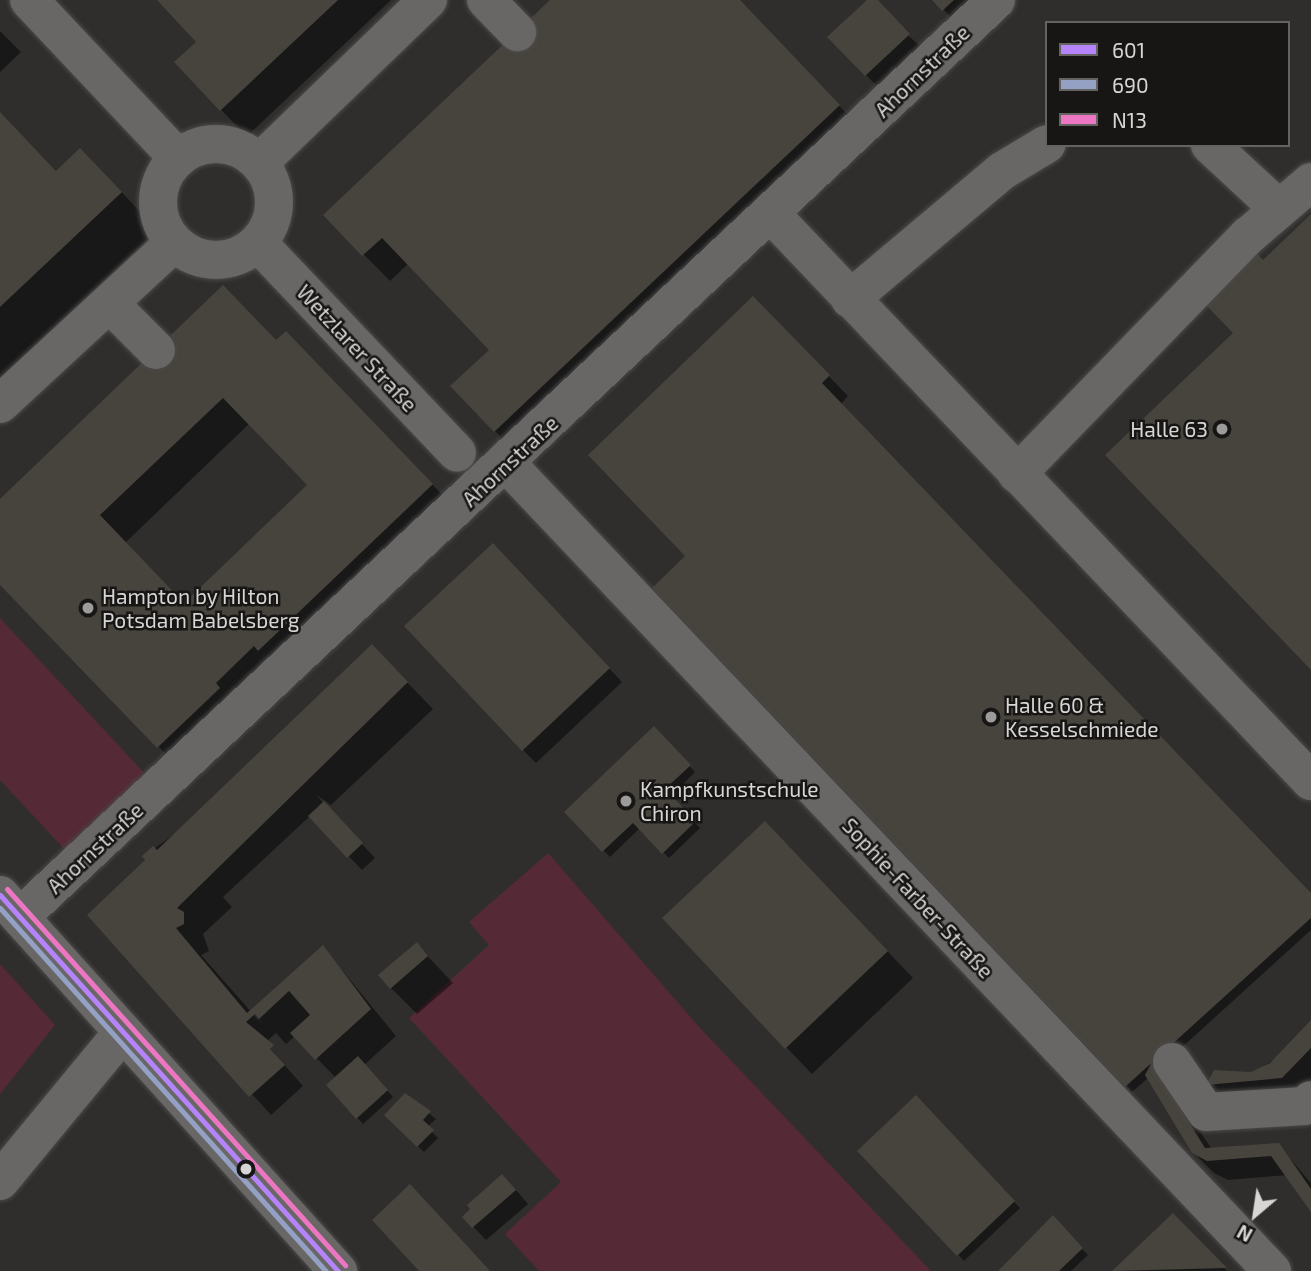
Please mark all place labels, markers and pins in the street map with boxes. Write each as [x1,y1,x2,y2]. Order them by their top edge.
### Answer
place label: Halle 63 [1130,416,1208,442]
marker: Halle 63 [1214,421,1230,437]
place label: Hampton by Hilton Potsdam Babelsberg [102,583,299,633]
marker: Hampton by Hilton Potsdam Babelsberg [80,600,96,616]
place label: Halle 60 & Kesselschmiede [1005,692,1159,742]
marker: Halle 60 & Kesselschmiede [983,709,999,725]
place label: Kampfkunstschule Chiron [640,776,819,826]
marker: Kampfkunstschule Chiron [618,793,634,809]
unlabelled marker [239,1162,253,1176]

